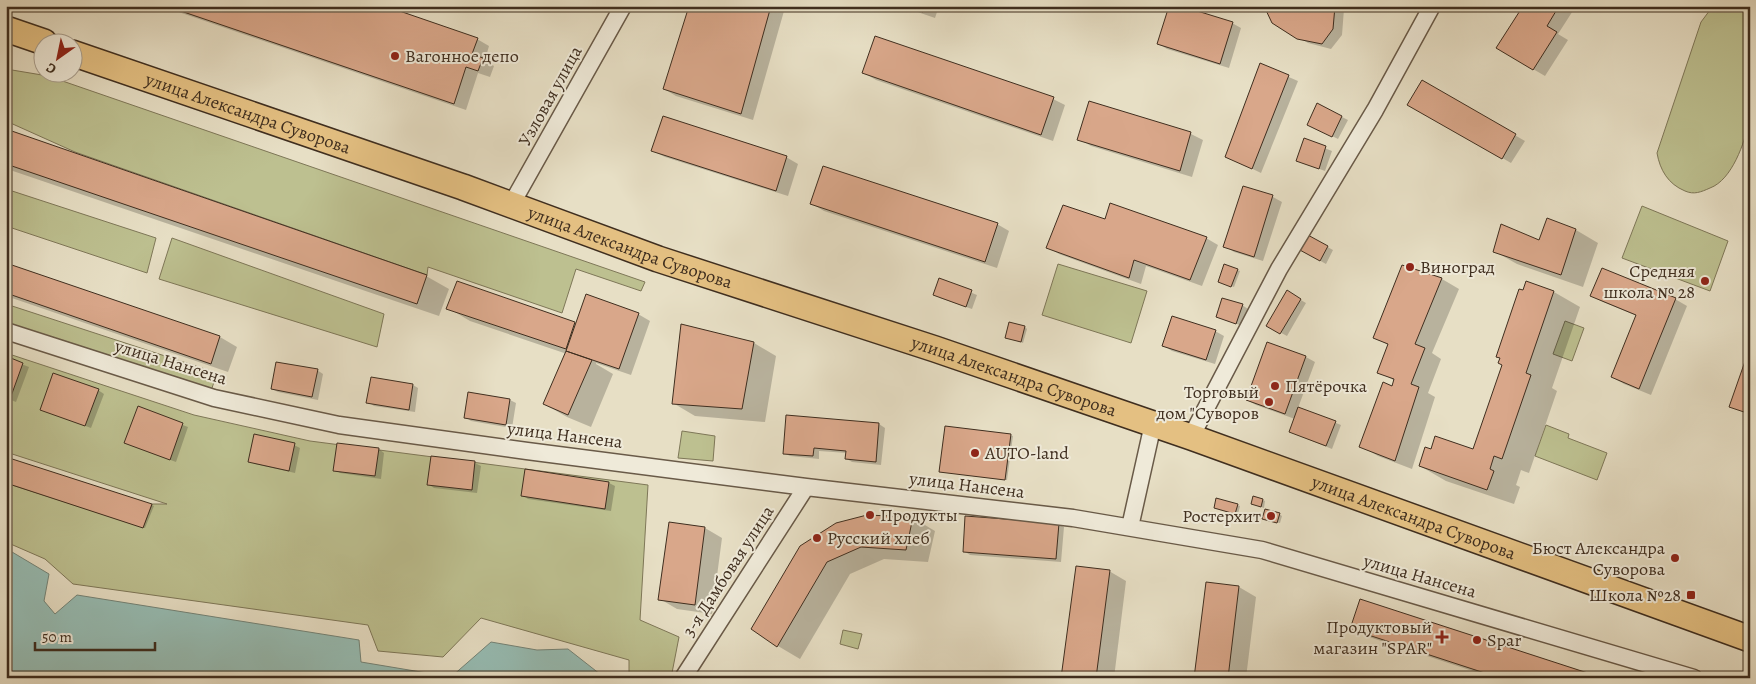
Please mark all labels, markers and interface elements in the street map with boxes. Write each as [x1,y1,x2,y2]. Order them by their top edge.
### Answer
north arrow [32,32,82,82]
street label: Узловая улица [513,41,588,150]
place label: Вагонное депо [405,44,519,68]
marker: Вагонное депо [389,50,401,62]
text: С [42,58,60,79]
street label: улица Александра Суворова [141,67,354,160]
street label: улица Александра Суворова [524,200,736,295]
place label: Виноград [1420,255,1495,279]
place label: Средняя школа № 28 [1603,259,1695,304]
marker: Виноград [1404,261,1416,273]
marker: Средняя школа № 28 [1699,275,1711,287]
street label: улица Александра Суворова [907,330,1120,423]
street label: улица Нансена [111,333,231,391]
place label: Пятёрочка [1285,374,1368,398]
place label: Торговый дом "Суворов [1155,380,1259,425]
marker: Пятёрочка [1269,380,1281,392]
marker: Торговый дом "Суворов [1263,396,1275,408]
street label: улица Нансена [505,416,625,454]
place label: AUTO-land [984,441,1069,465]
marker: AUTO-land [969,447,981,459]
street label: улица Нансена [907,466,1027,504]
street label: улица Александра Суворова [1308,469,1520,566]
street label: 3-я Дамбовая улица [677,500,780,641]
place label: Продукты [880,503,958,527]
place label: Ростерхит [1182,504,1261,528]
marker: Продукты [864,509,876,521]
marker: Ростерхит [1265,510,1277,522]
place label: Русский хлеб [827,526,930,550]
marker: Русский хлеб [811,532,823,544]
place label: Бюст Александра Суворова [1532,536,1666,581]
street label: улица Нансена [1360,548,1480,604]
marker: Бюст Александра Суворова [1669,552,1681,564]
place label: Школа №28 [1589,583,1681,607]
marker: Школа №28 [1685,589,1697,601]
place label: Продуктовый магазин "SPAR" [1313,615,1432,660]
scale bar [35,619,155,651]
text: 50 m [42,627,72,647]
place label: Spar [1487,628,1521,652]
marker: Продуктовый магазин "SPAR" [1436,631,1448,643]
marker: Spar [1471,634,1483,646]

